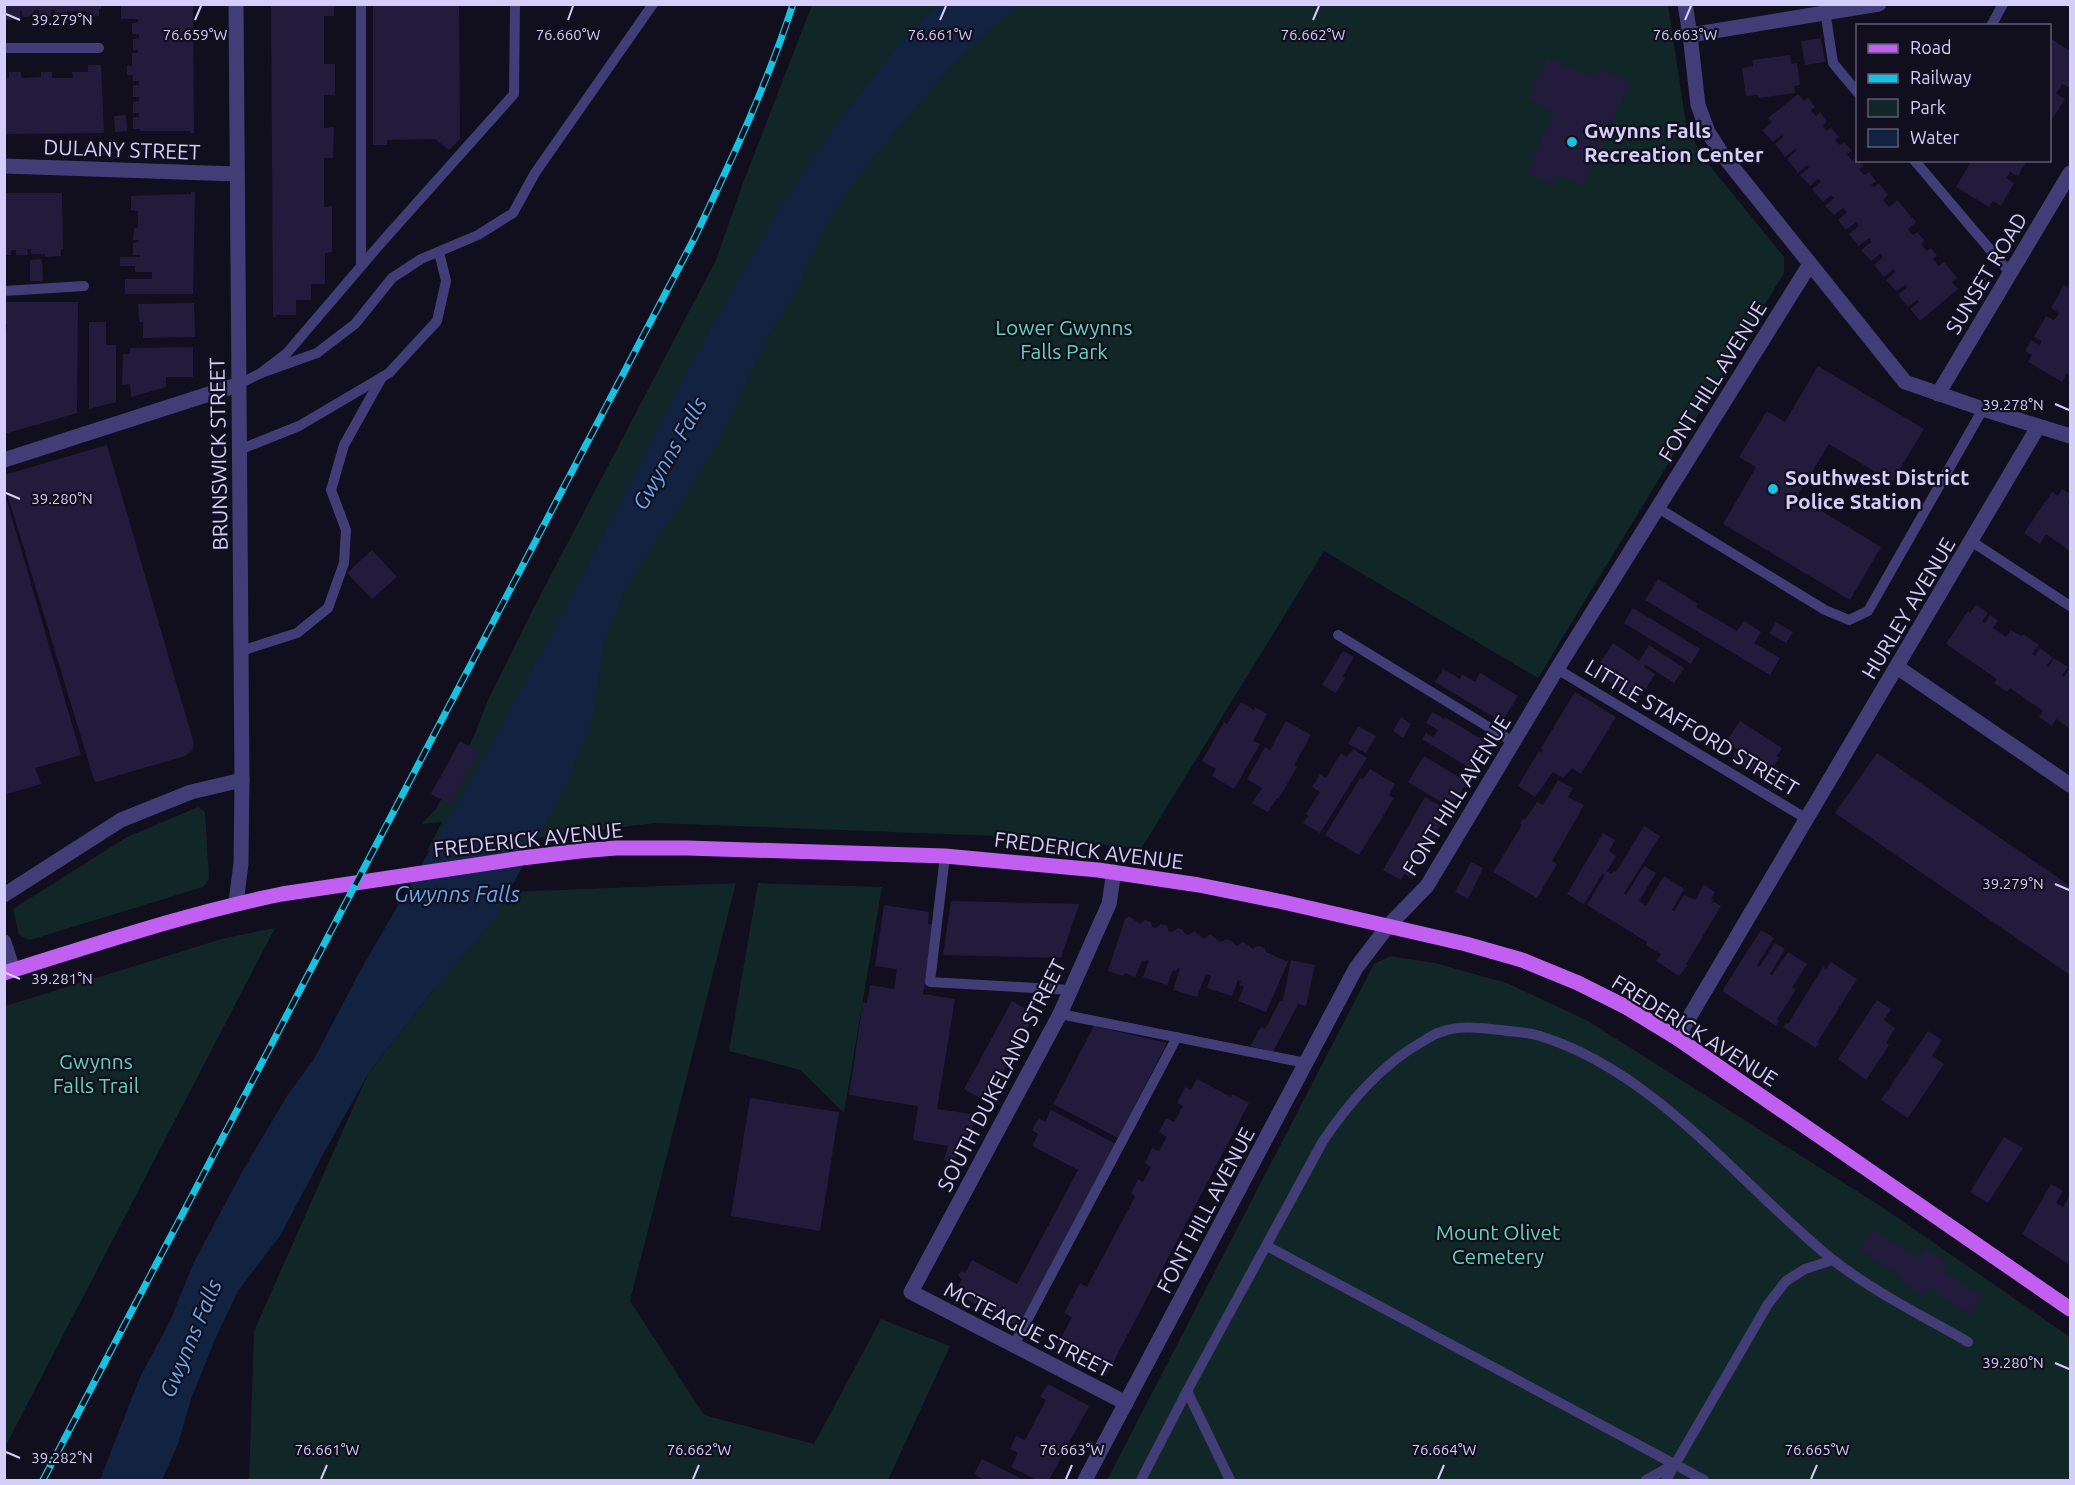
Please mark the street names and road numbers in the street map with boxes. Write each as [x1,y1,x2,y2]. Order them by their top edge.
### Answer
street label: DULANY STREET [43,134,201,164]
street label: SUNSET ROAD [1940,208,2032,338]
street label: FONT HILL AVENUE [1653,297,1771,465]
street label: BRUNSWICK STREET [204,357,232,551]
street label: HURLEY AVENUE [1856,533,1960,683]
street label: LITTLE STAFFORD STREET [1581,654,1803,800]
street label: FONT HILL AVENUE [1397,711,1515,879]
street label: FREDERICK AVENUE [432,817,624,861]
street label: FREDERICK AVENUE [993,826,1185,874]
street label: SOUTH DUKELAND STREET [932,955,1070,1195]
street label: FREDERICK AVENUE [1608,969,1782,1091]
street label: FONT HILL AVENUE [1151,1123,1259,1297]
street label: MCTEAGUE STREET [940,1276,1116,1382]

